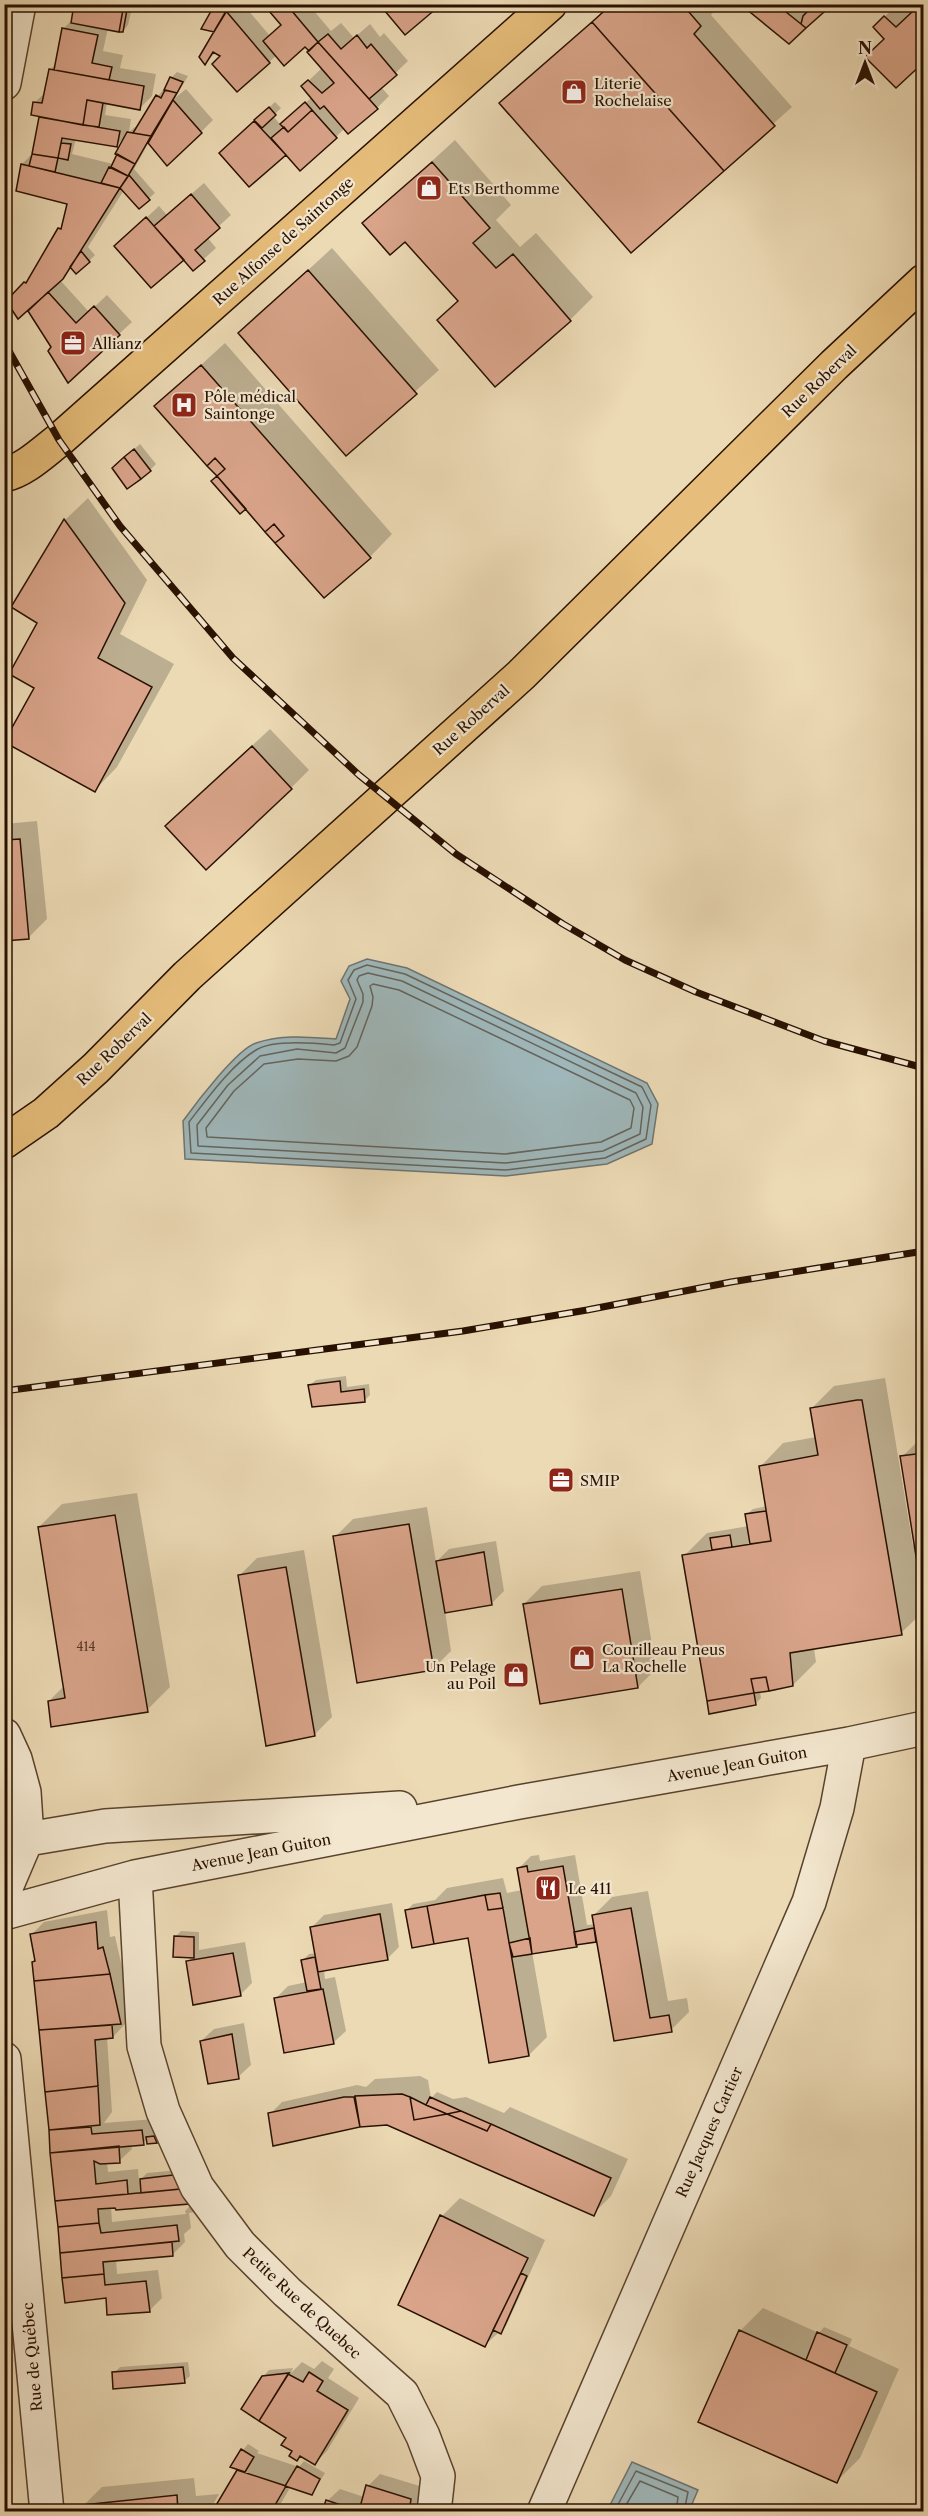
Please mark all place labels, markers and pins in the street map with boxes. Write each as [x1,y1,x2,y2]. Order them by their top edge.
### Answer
place label: Literie Rochelaise [594,74,672,110]
shop icon: Literie Rochelaise [559,77,589,107]
shop icon: Ets Berthomme [414,173,444,203]
place label: Ets Berthomme [448,179,560,198]
office icon: Allianz [58,328,88,358]
place label: Allianz [91,334,142,353]
place label: Pôle médical Saintonge [204,387,296,423]
hospital icon: Pôle médical Saintonge [169,390,199,420]
office icon: SMIP [546,1465,576,1495]
place label: SMIP [580,1471,620,1490]
place label: Courilleau Pneus La Rochelle [602,1640,725,1676]
shop icon: Courilleau Pneus La Rochelle [567,1643,597,1673]
place label: Un Pelage au Poil [425,1657,497,1693]
shop icon: Un Pelage au Poil [501,1660,531,1690]
restaurant icon: Le 411 [533,1873,563,1903]
place label: Le 411 [568,1879,612,1898]

